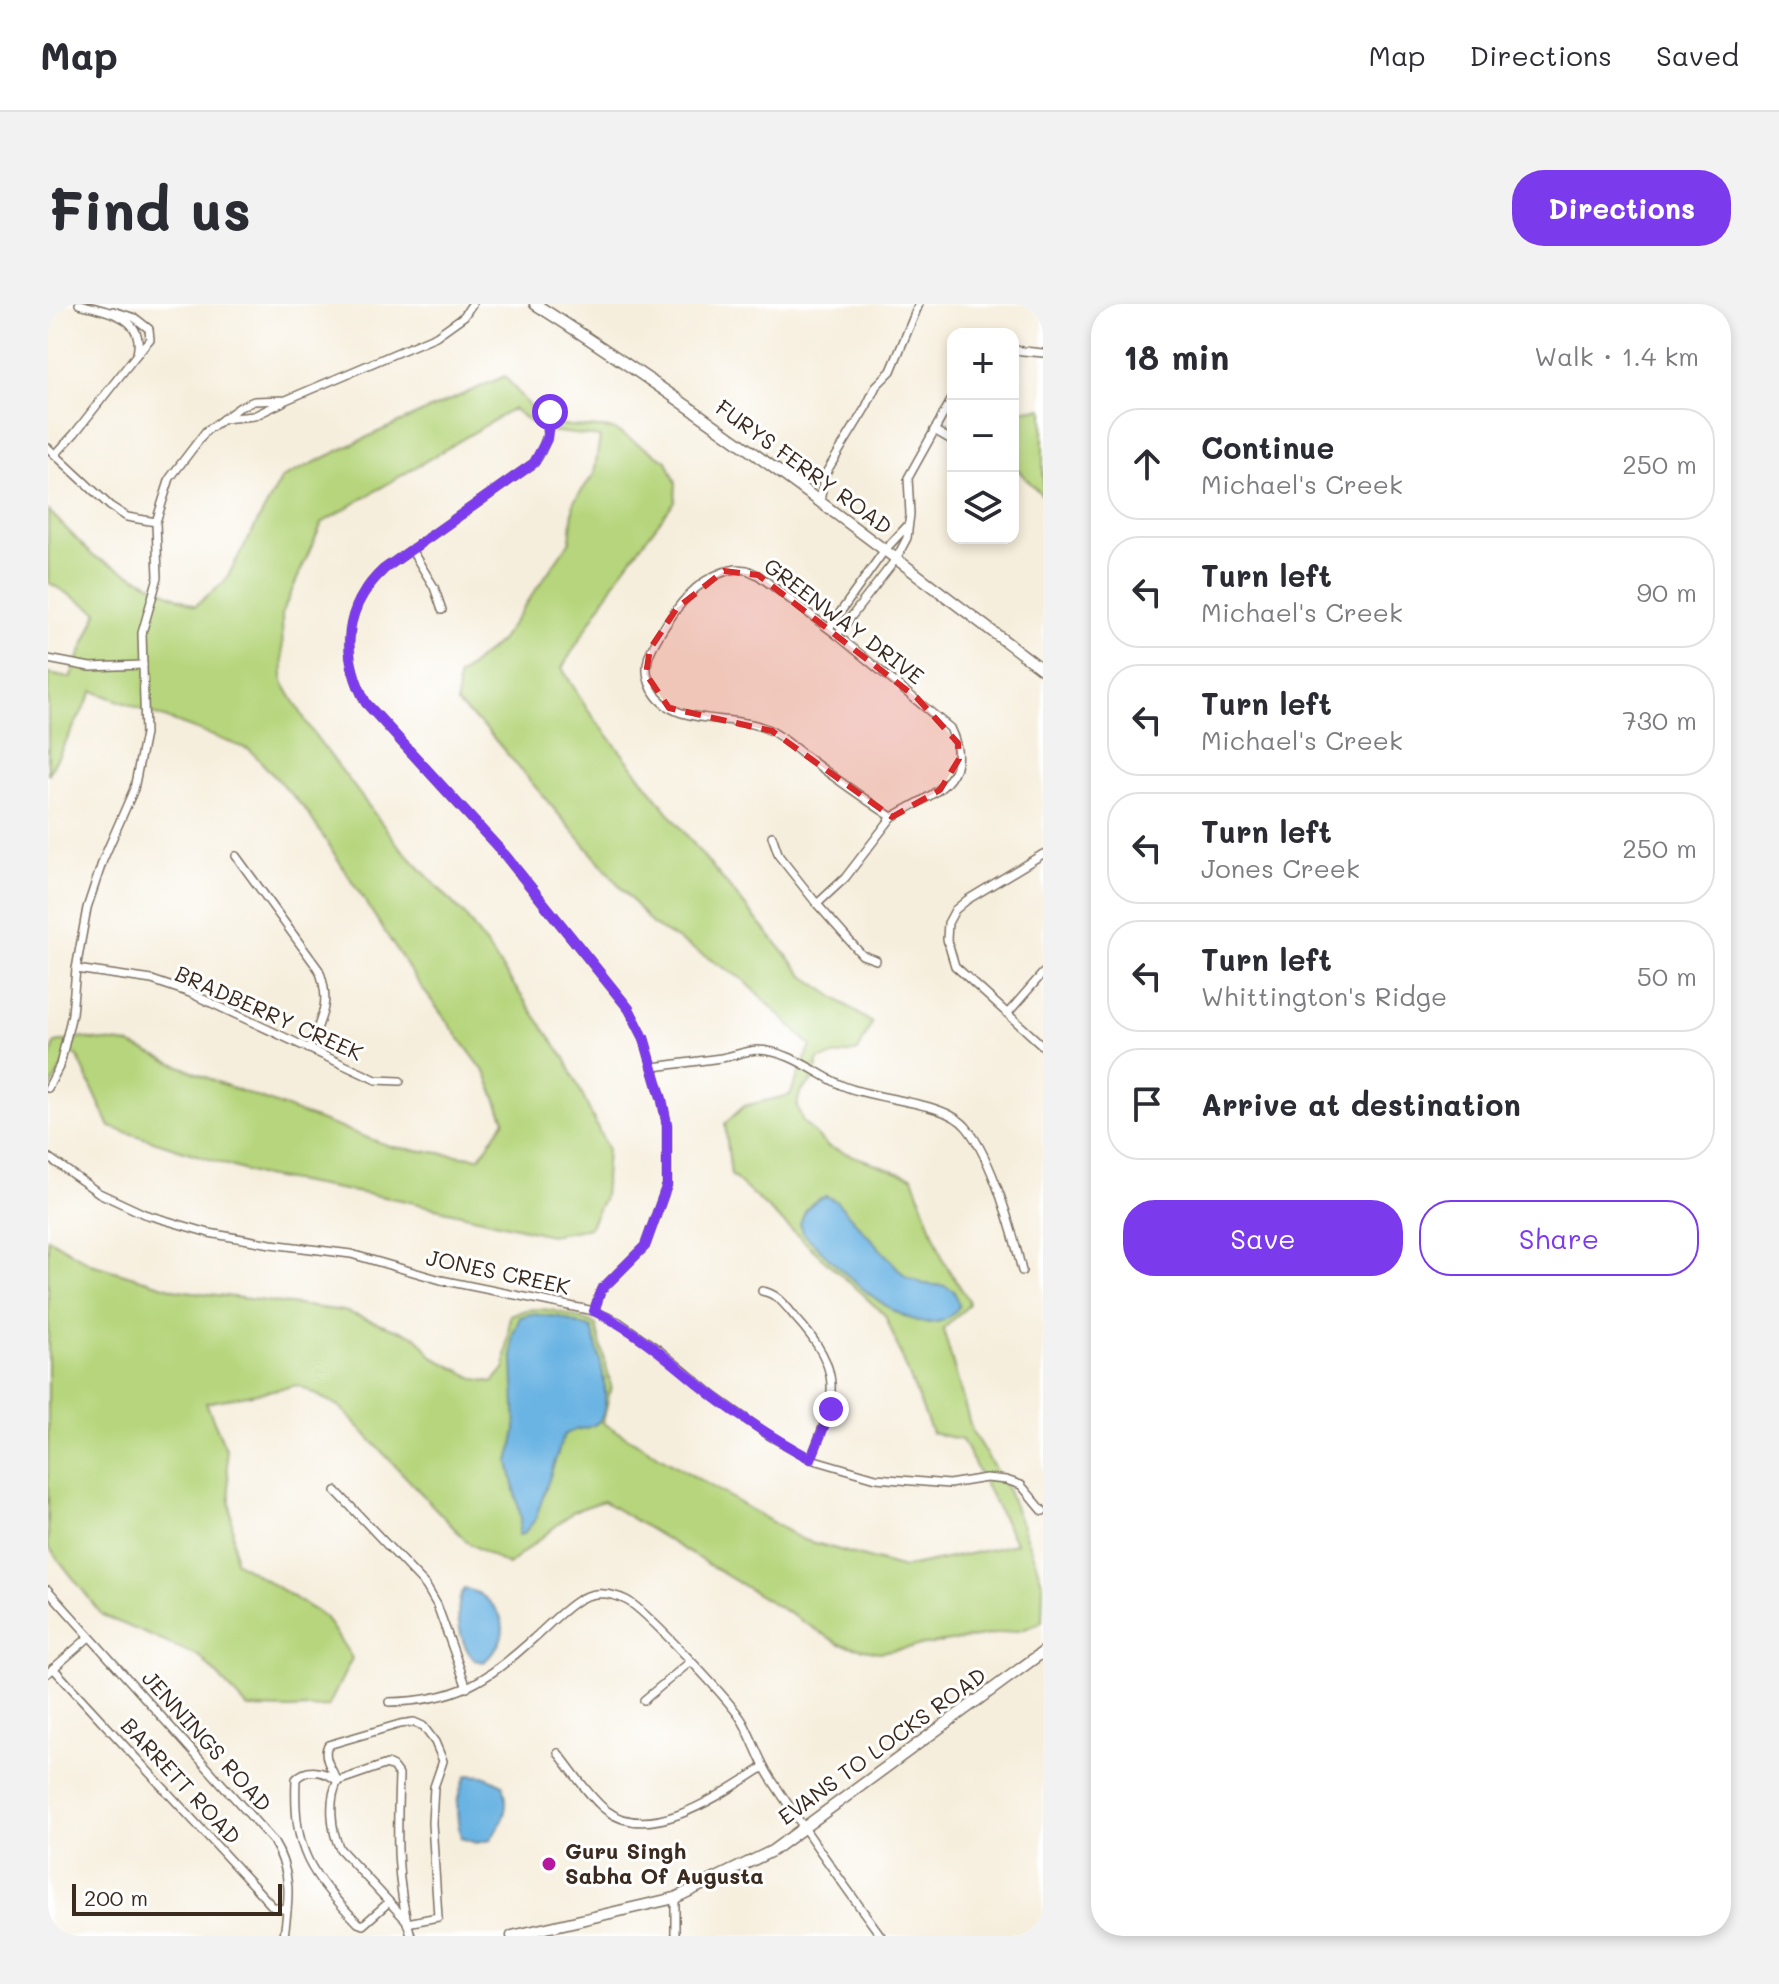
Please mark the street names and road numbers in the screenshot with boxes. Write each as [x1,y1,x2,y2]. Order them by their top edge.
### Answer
street label: FURYS FERRY ROAD [710,393,898,540]
street label: GREENWAY DRIVE [758,551,930,690]
street label: BRADBERRY CREEK [171,958,368,1067]
street label: JONES CREEK [424,1242,573,1301]
street label: EVANS TO LOCKS ROAD [772,1660,992,1831]
street label: JENNINGS ROAD [136,1664,279,1817]
street label: BARRETT ROAD [115,1711,248,1850]

